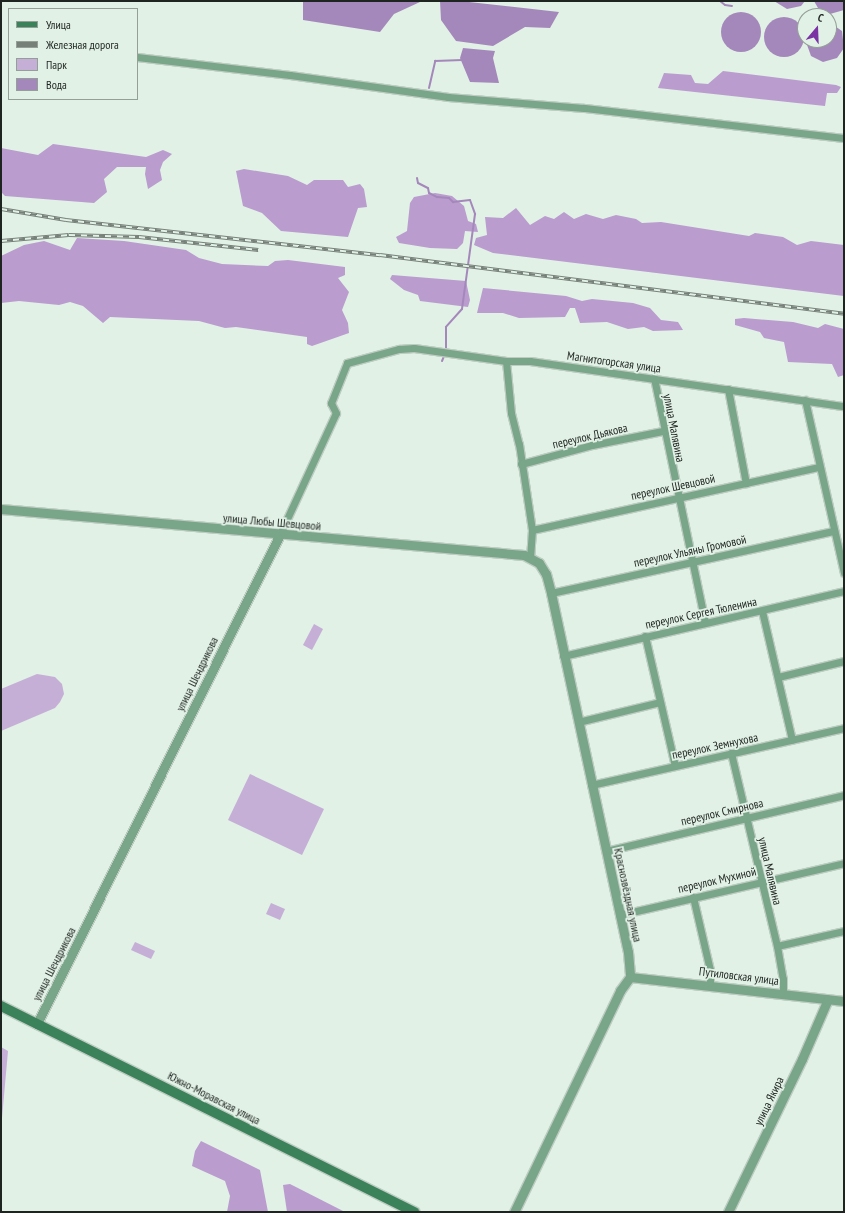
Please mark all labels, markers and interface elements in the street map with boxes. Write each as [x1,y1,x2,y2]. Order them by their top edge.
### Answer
legend [8,8,138,100]
north arrow [797,8,837,48]
text: С [816,10,825,25]
text: Улица [46,17,71,32]
text: Железная дорога [46,37,119,52]
text: Парк [46,57,67,72]
text: Вода [46,77,67,92]
street label: Магнитогорская улица [566,348,662,376]
street label: улица Малявина [660,393,688,463]
street label: переулок Дьякова [551,420,629,452]
street label: переулок Шевцовой [630,471,716,503]
street label: улица Любы Шевцовой [222,511,322,533]
street label: переулок Ульяны Громовой [632,532,748,570]
street label: переулок Сергея Тюленина [644,594,758,632]
street label: улица Шендрикова [173,635,221,713]
street label: переулок Земнухова [671,730,759,762]
street label: переулок Смирнова [679,796,765,828]
street label: улица Малявина [755,836,785,906]
street label: Краснозвёздная улица [611,847,645,943]
street label: переулок Мухиной [677,864,757,896]
street label: улица Шендрикова [29,925,79,1003]
street label: Путиловская улица [698,964,780,988]
street label: Южно-Моравская улица [165,1068,263,1128]
street label: улица Якира [751,1074,787,1128]

